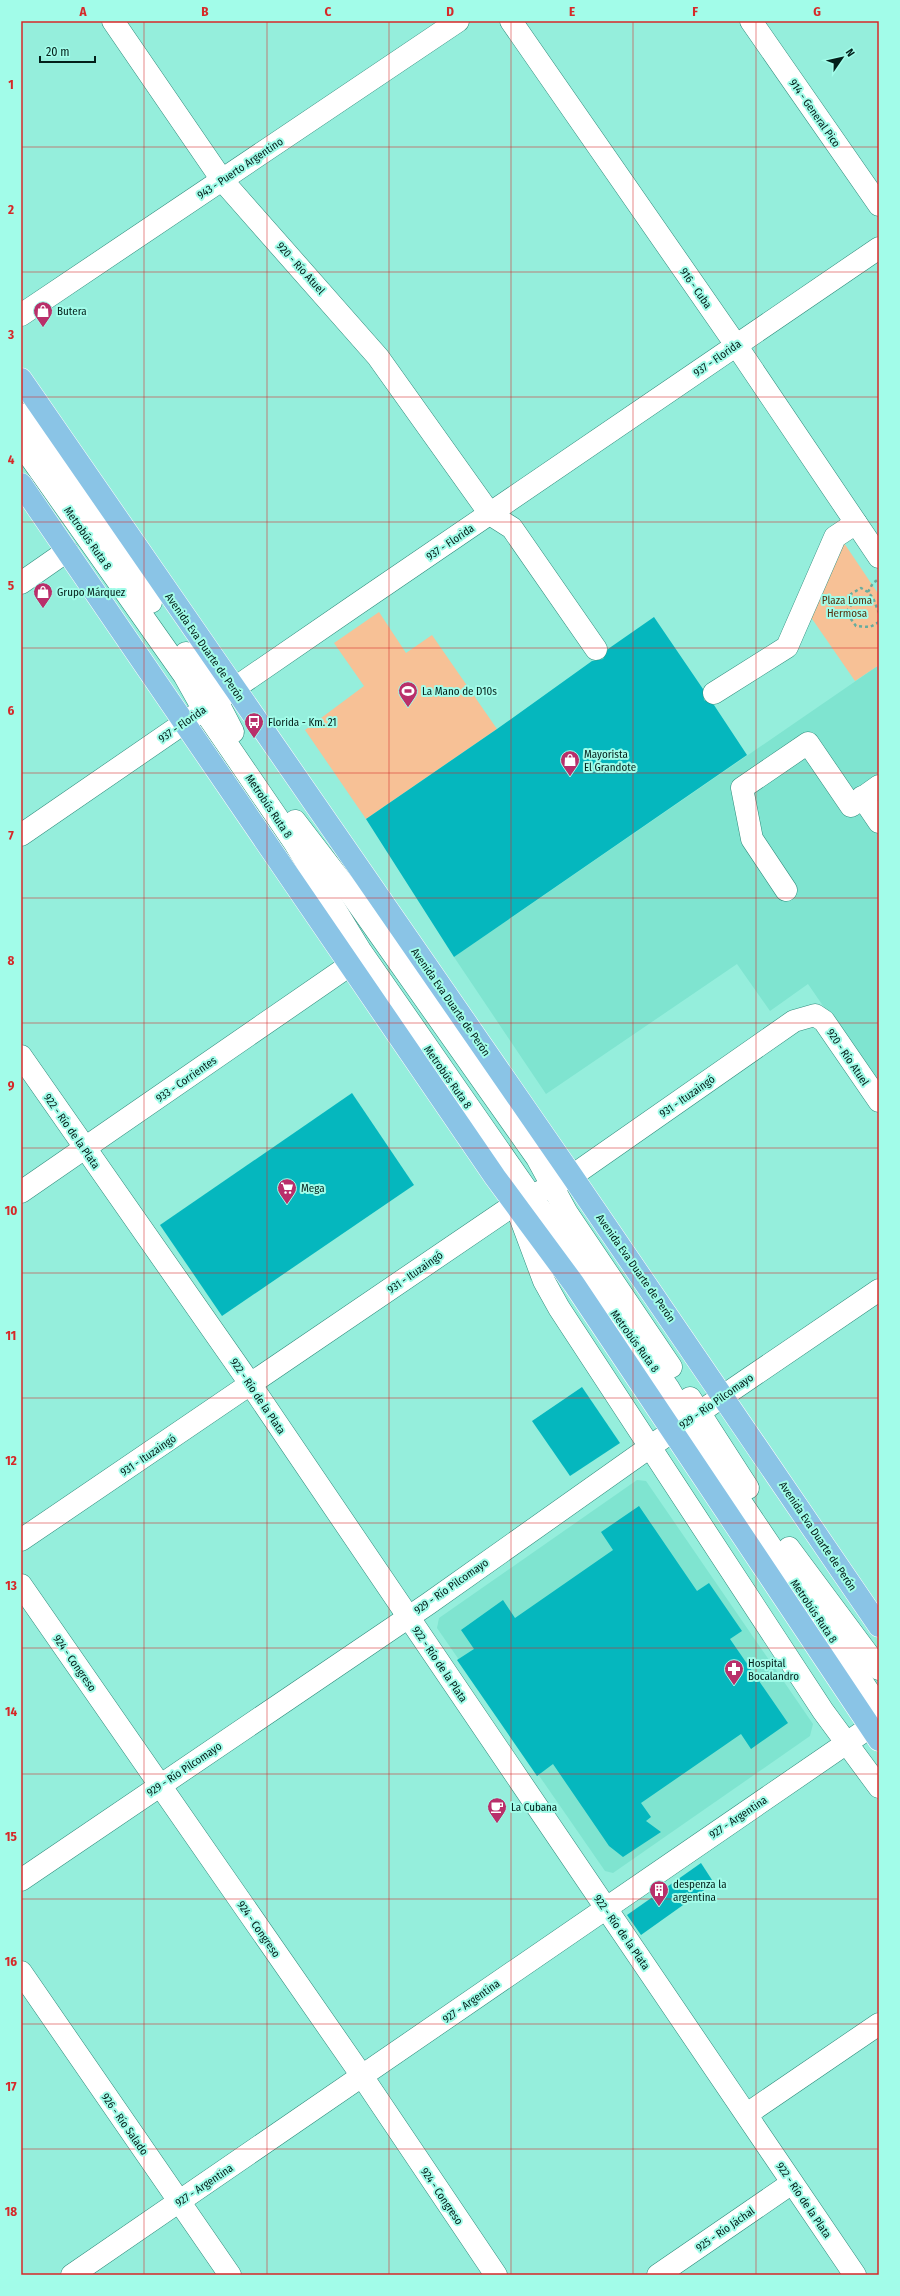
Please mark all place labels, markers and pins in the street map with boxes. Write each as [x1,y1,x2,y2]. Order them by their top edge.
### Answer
shop icon: Butera [32,300,54,328]
place label: Butera [57,305,87,318]
shop icon: Grupo Márquez [32,581,54,609]
place label: Grupo Márquez [57,586,126,599]
sports icon: La Mano de D10s [397,680,419,708]
place label: La Mano de D10s [422,685,497,698]
bus stop icon: Florida - Km. 21 [243,711,265,739]
place label: Florida - Km. 21 [268,716,337,729]
place label: Mayorista El Grandote [584,748,636,774]
shop icon: Mayorista El Grandote [559,749,581,777]
supermarket icon: Mega [276,1177,298,1205]
place label: Mega [301,1182,325,1195]
place label: Hospital Bocalandro [748,1657,799,1683]
pharmacy icon: Hospital Bocalandro [723,1658,745,1686]
cafe icon: La Cubana [486,1796,508,1824]
place label: La Cubana [511,1801,557,1814]
place label: despenza la argentina [673,1878,727,1904]
building icon: despenza la argentina [648,1879,670,1907]

